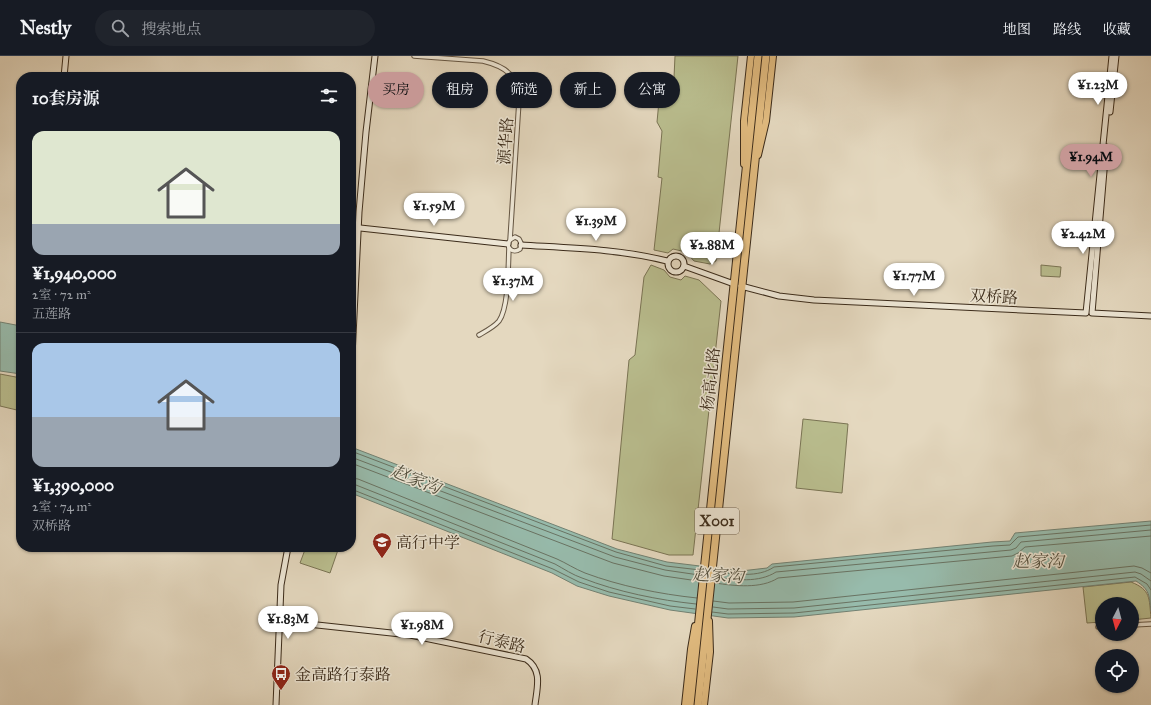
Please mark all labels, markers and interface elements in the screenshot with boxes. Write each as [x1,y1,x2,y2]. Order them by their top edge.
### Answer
search box [95,10,375,46]
text: Nestly [20,16,71,39]
icon: search [109,17,131,39]
text: 搜索地点 [141,20,201,38]
text: 地图 [1003,21,1031,38]
text: 路线 [1053,21,1081,38]
text: 收藏 [1103,21,1131,38]
chip: 买房 [368,72,424,108]
chip: 租房 [432,72,488,108]
chip: 筛选 [496,72,552,108]
chip: 新上 [560,72,616,108]
chip: 公寓 [624,72,680,108]
pin: ¥1.23M [1065,72,1131,106]
text: ¥1.23M [1077,77,1119,93]
icon: filters [318,85,340,107]
text: 10套房源 [32,88,100,109]
street label: 源华路 [494,116,517,166]
pin: ¥1.94M [1058,144,1124,178]
text: ¥1.94M [1069,149,1113,165]
icon: home [150,157,222,229]
pin: ¥1.59M [401,193,467,227]
text: ¥1.59M [413,198,455,214]
pin: ¥1.39M [563,208,629,242]
text: ¥1.39M [575,213,617,229]
pin: ¥2.42M [1050,221,1116,255]
text: ¥2.42M [1060,226,1106,242]
pin: ¥2.88M [679,232,745,266]
text: ¥2.88M [689,237,735,253]
text: ¥1,940,000 [32,263,117,284]
pin: ¥1.77M [881,263,947,297]
pin: ¥1.37M [480,268,546,302]
text: ¥1.77M [893,268,935,284]
text: ¥1.37M [492,273,534,289]
street label: 双桥路 [970,286,1018,307]
text: 2室 · 72 m² [32,287,91,303]
text: 五莲路 [32,306,71,322]
street label: 杨高北路 [698,346,723,412]
icon: home [150,369,222,441]
water label: 赵家沟 [388,460,446,500]
text: ¥1,390,000 [32,475,114,496]
text: 2室 · 74 m² [32,499,91,515]
road number: X001 [695,508,739,534]
text: 双桥路 [32,518,71,534]
school or university icon: 高行中学 [371,531,393,559]
place label: 高行中学 [396,533,460,552]
water label: 赵家沟 [1013,551,1066,572]
water label: 赵家沟 [692,564,747,587]
north arrow [1095,597,1139,641]
map controls [1095,597,1139,693]
pin: ¥1.83M [255,606,321,640]
text: ¥1.83M [267,611,309,627]
pin: ¥1.98M [389,612,455,646]
text: ¥1.98M [400,617,444,633]
street label: 行泰路 [476,626,527,657]
button: locate [1095,649,1139,693]
bus stop icon: 金高路行泰路 [270,663,292,691]
place label: 金高路行泰路 [295,665,391,684]

